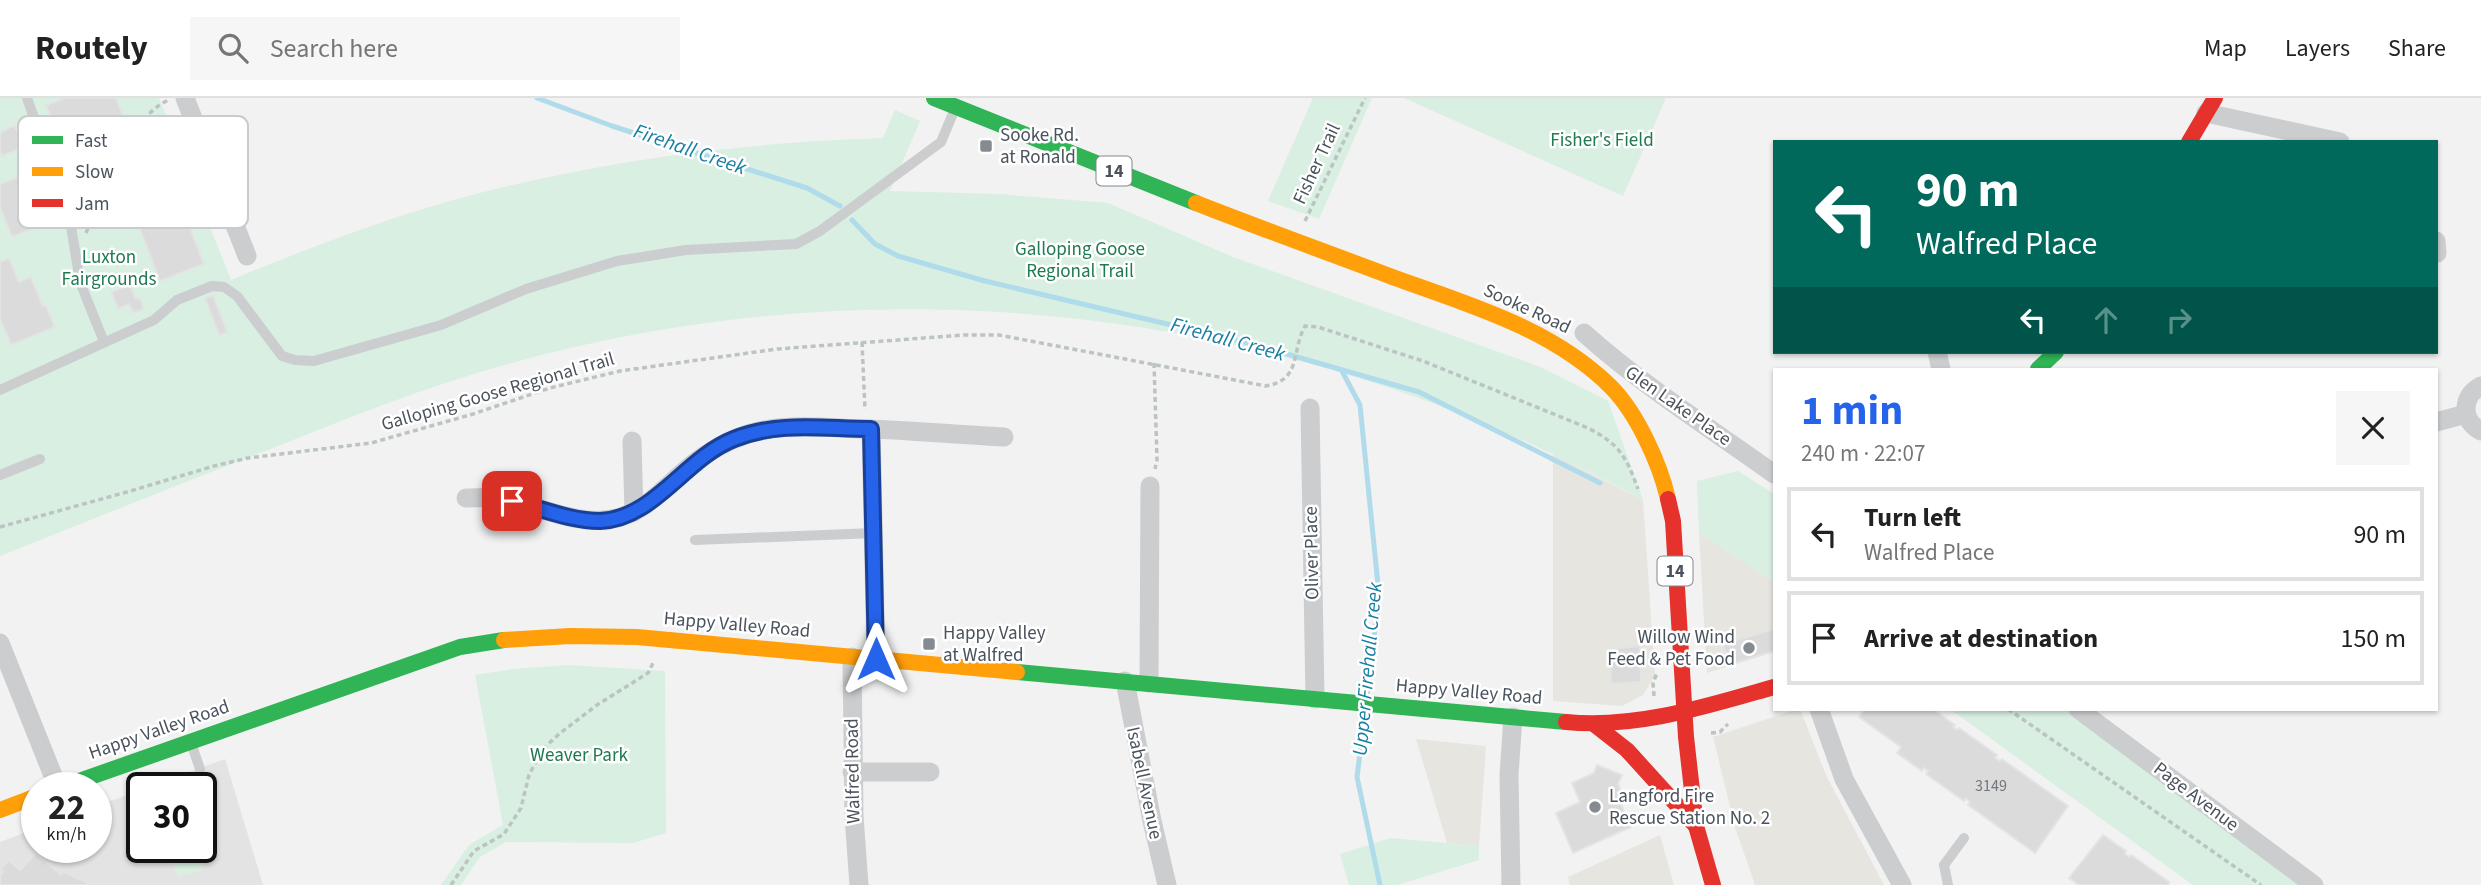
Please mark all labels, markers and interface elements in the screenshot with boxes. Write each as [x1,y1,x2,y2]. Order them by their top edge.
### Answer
search box [190,17,680,80]
text: Routely [35,25,148,72]
icon: search [214,29,252,67]
text: Search here [270,30,398,67]
text: Map [2204,31,2247,66]
text: Layers [2285,31,2350,66]
text: Share [2388,31,2446,66]
legend [18,116,248,228]
water label: Firehall Creek [630,116,751,183]
street label: Fisher Trail [1286,119,1348,209]
place label: Sooke Rd. at Ronald [1000,122,1079,171]
park label: Fisher's Field [1550,127,1654,154]
text: Fast [75,128,108,155]
marker: Sooke Rd. at Ronald [978,138,994,154]
road number: 14 [1096,156,1132,186]
text: 90 m [1916,156,2020,226]
text: Slow [75,159,114,186]
icon: left [1801,168,1892,259]
text: Jam [75,191,109,218]
text: Walfred Place [1916,221,2097,267]
park label: Galloping Goose Regional Trail [1015,236,1145,285]
park label: Luxton Fairgrounds [62,244,156,293]
street label: Sooke Road [1479,277,1575,341]
icon: left [2014,301,2052,339]
icon: ahead [2087,301,2125,339]
icon: right [2160,301,2198,339]
water label: Firehall Creek [1167,309,1290,369]
street label: Galloping Goose Regional Trail [378,346,618,438]
street label: Glen Lake Place [1619,359,1737,453]
text: 1 min [1801,381,1903,441]
button: close [2336,391,2410,465]
text: 240 m · 22:07 [1801,437,1925,470]
pin [482,471,542,531]
icon: arrive [493,482,531,520]
text: Turn left [1864,499,1961,536]
street label: Oliver Place [1298,506,1326,600]
icon: left [1805,515,1843,553]
text: 90 m [2353,516,2406,553]
text: Walfred Place [1864,536,1994,569]
road number: 14 [1658,556,1692,586]
water label: Upper Firehall Creek [1344,580,1390,757]
street label: Happy Valley Road [662,605,812,645]
icon: arrive [1805,619,1843,657]
place label: Happy Valley at Walfred [943,620,1046,669]
text: Arrive at destination [1864,620,2098,657]
text: 150 m [2340,620,2406,657]
position arrow [839,622,913,696]
place label: Willow Wind Feed & Pet Food [1607,624,1735,673]
marker: Happy Valley at Walfred [921,636,937,652]
marker: Willow Wind Feed & Pet Food [1741,640,1757,656]
street label: Happy Valley Road [1394,672,1544,712]
street label: Happy Valley Road [85,693,233,767]
street label: Walfred Road [839,718,867,824]
street label: Isabell Avenue [1119,724,1169,842]
park label: Weaver Park [530,742,628,769]
street label: Page Avenue [2148,756,2244,838]
speed limit sign: 30 [126,772,217,863]
house number: 3149 [1975,775,2007,797]
text: 22 [48,783,85,833]
place label: Langford Fire Rescue Station No. 2 [1609,783,1770,832]
marker: Langford Fire Rescue Station No. 2 [1587,799,1603,815]
text: km/h [47,822,86,847]

